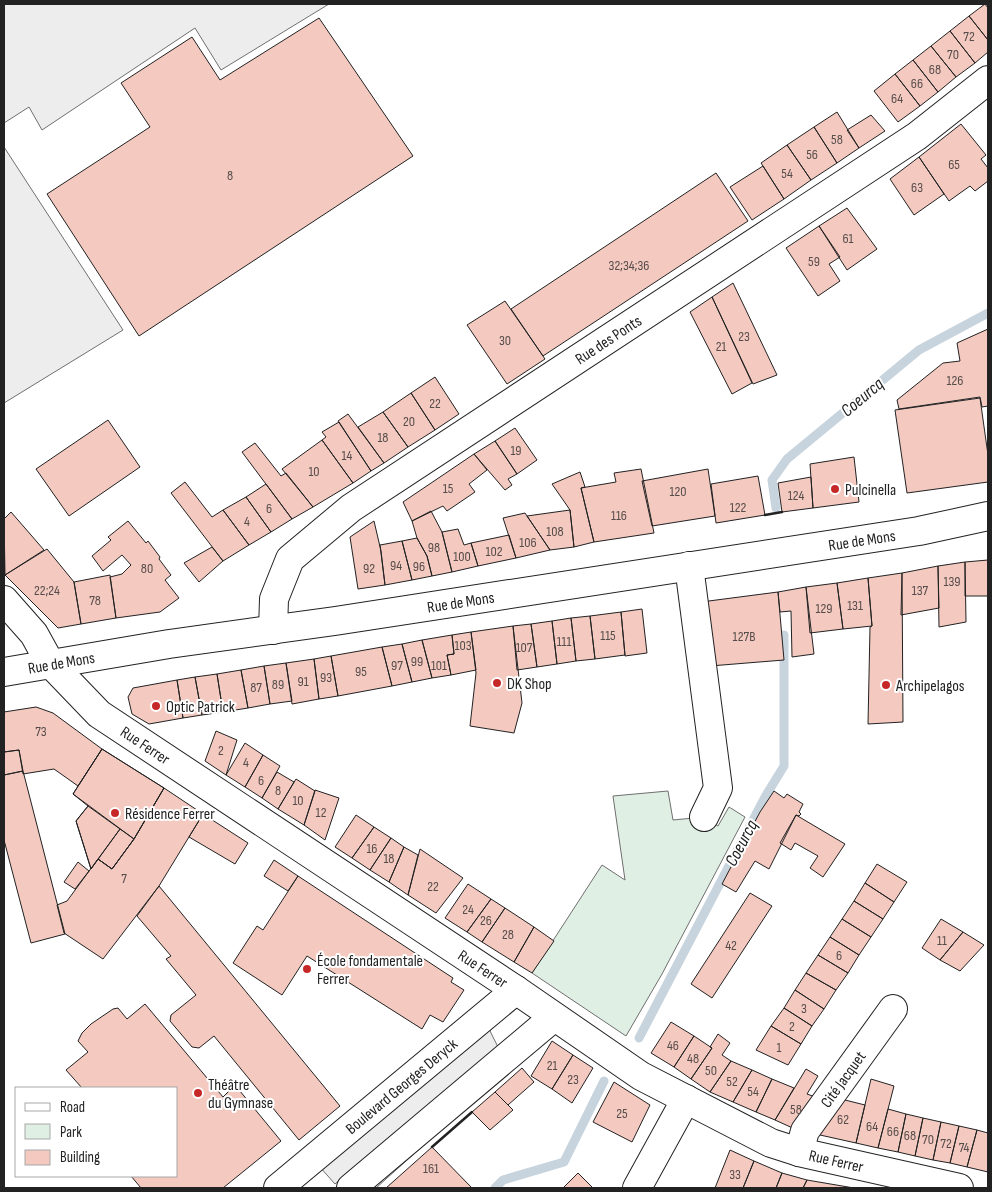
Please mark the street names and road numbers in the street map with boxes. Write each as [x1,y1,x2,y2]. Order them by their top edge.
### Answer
street label: Rue des Ponts [572,312,646,369]
street label: Rue de Mons [827,527,897,556]
street label: Rue de Mons [426,589,496,618]
street label: Rue de Mons [27,649,97,679]
street label: Rue Ferrer [116,723,173,769]
street label: Rue Ferrer [454,946,511,993]
street label: Boulevard Georges Deryck [342,1035,462,1139]
street label: Cité Jacquet [817,1048,871,1112]
street label: Rue Ferrer [807,1147,866,1177]

